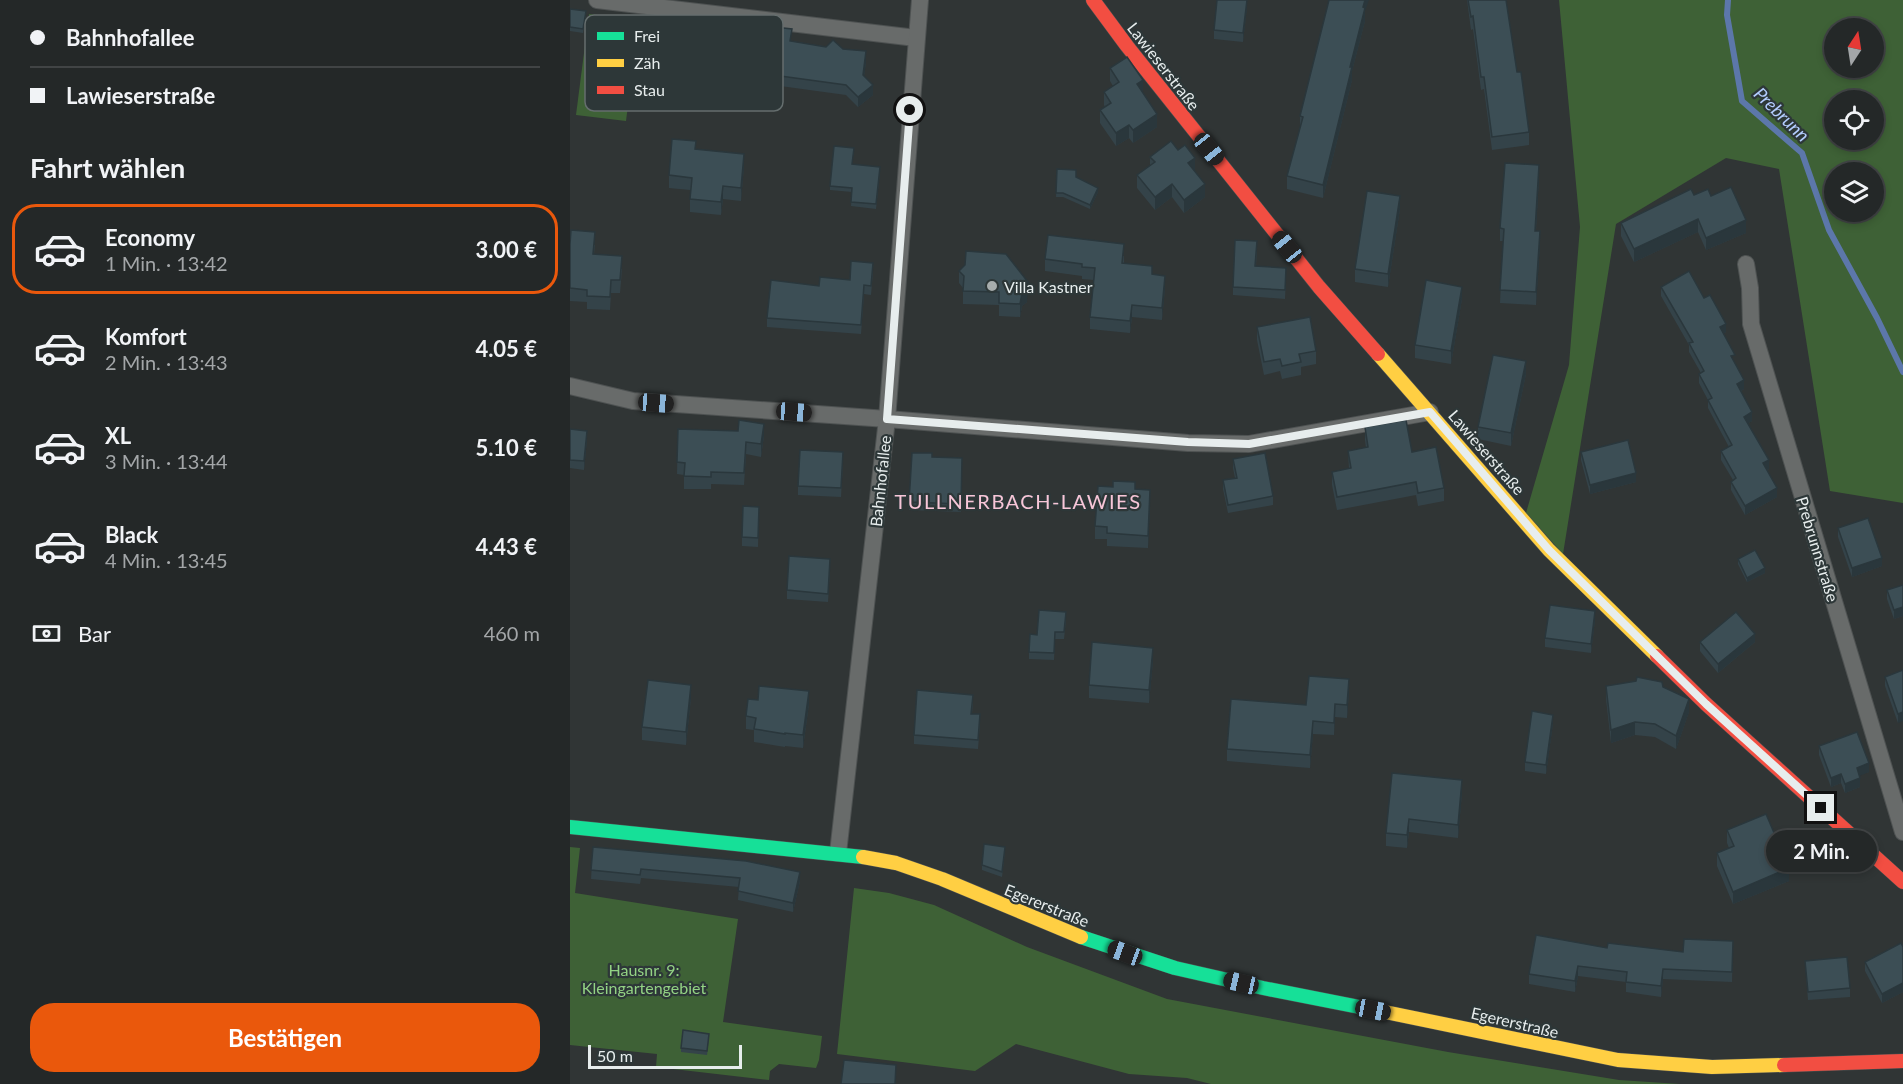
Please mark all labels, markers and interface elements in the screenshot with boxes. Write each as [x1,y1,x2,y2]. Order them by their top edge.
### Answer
legend [585,15,783,111]
street label: Lawieserstraße [1124,18,1204,114]
north arrow [1824,18,1884,78]
map controls [1824,18,1884,222]
text: Bahnhofallee [66,24,195,51]
text: Frei [634,26,660,45]
text: Zäh [634,53,660,72]
text: Stau [634,80,665,99]
text: Lawieserstraße [66,82,215,109]
water label: Prebrunn [1750,82,1814,146]
button: locate [1824,90,1884,150]
route start [896,96,923,123]
car [1191,129,1227,169]
text: Fahrt wählen [30,151,185,184]
button: layers [1824,162,1884,222]
icon: car [33,222,87,276]
text: Economy [105,224,195,251]
car [1269,227,1305,267]
text: 3.00 € [475,236,537,263]
text: 1 Min. · 13:42 [105,251,228,275]
place label: Villa Kastner [1004,277,1093,296]
marker: Villa Kastner [985,279,999,293]
icon: car [33,321,87,375]
text: Komfort [105,323,187,350]
text: 4.05 € [475,335,537,362]
text: 2 Min. · 13:43 [105,350,228,374]
car [637,393,675,413]
car [775,402,813,422]
street label: Lawieserstraße [1445,406,1529,498]
icon: car [33,420,87,474]
text: XL [105,422,131,449]
text: 5.10 € [475,434,537,461]
street label: Bahnhofallee [866,434,894,528]
text: 3 Min. · 13:44 [105,449,228,473]
district label: TULLNERBACH-LAWIES [894,489,1142,513]
street label: Prebrunnstraße [1793,494,1843,604]
icon: car [33,519,87,573]
text: Black [105,521,158,548]
text: 4.43 € [475,533,537,560]
text: 4 Min. · 13:45 [105,548,228,572]
icon: cash [30,617,63,650]
text: Bar [78,620,111,647]
text: 460 m [484,621,540,645]
route end [1807,794,1834,821]
callout: 2 Min. [1766,829,1876,871]
text: 2 Min. [1793,839,1850,863]
street label: Egererstraße [1002,879,1092,931]
car [1105,938,1145,968]
park label: Hausnr. 9: Kleingartengebiet [582,960,706,997]
car [1221,970,1261,996]
car [1354,998,1392,1022]
button: Bestätigen [30,1003,540,1072]
street label: Egererstraße [1469,1003,1561,1041]
scale bar [588,1042,742,1070]
text: 50 m [597,1046,633,1065]

